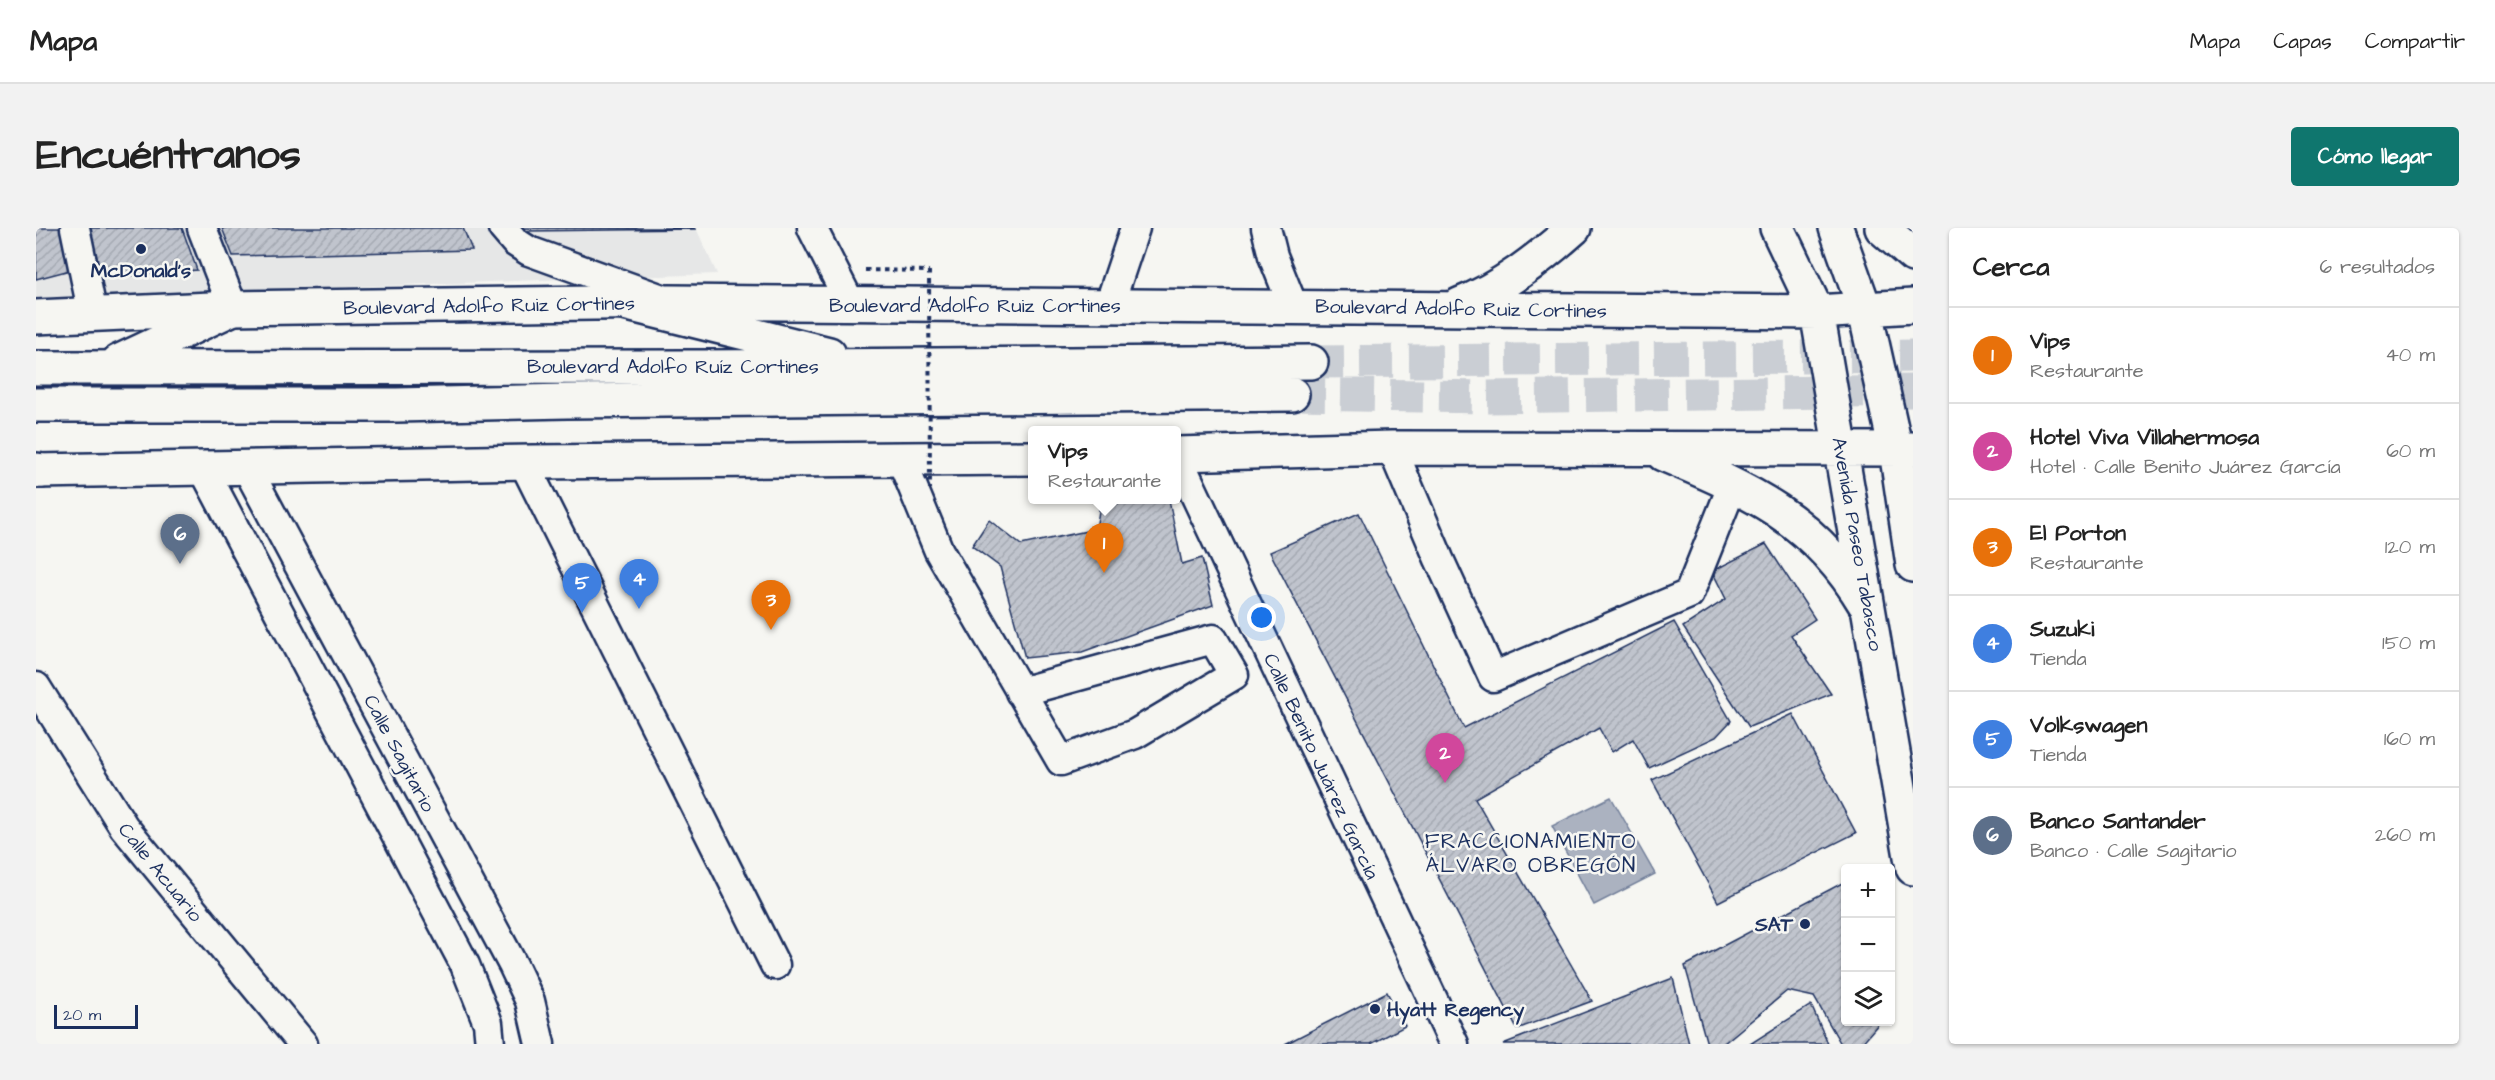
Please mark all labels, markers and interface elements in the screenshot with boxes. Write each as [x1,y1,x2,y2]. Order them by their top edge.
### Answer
text: Mapa [30,22,97,61]
text: Mapa [2190,27,2240,56]
text: Capas [2273,27,2332,56]
text: Compartir [2365,27,2465,56]
text: Encuéntranos [36,127,301,185]
button: Cómo llegar [2291,127,2459,186]
marker: McDonald's [134,242,148,256]
text: Cerca [1973,249,2050,285]
text: 6 resultados [2319,253,2435,281]
place label: McDonald's [91,257,191,285]
street label: Boulevard Adolfo Ruiz Cortines [343,289,635,323]
street label: Boulevard Adolfo Ruiz Cortines [829,292,1121,320]
street label: Boulevard Adolfo Ruiz Cortines [1315,292,1607,326]
text: Vips [2030,326,2070,357]
text: 1 [1991,341,1994,369]
text: 40 m [2385,341,2435,369]
street label: Boulevard Adolfo Ruíz Cortines [527,353,819,381]
text: Restaurante [2030,357,2144,385]
text: Hotel Viva Villahermosa [2030,422,2259,453]
popup [1028,426,1181,504]
street label: Avenida Paseo Tabasco [1824,435,1890,653]
text: Vips [1048,436,1088,467]
text: 2 [1987,437,1998,465]
text: 60 m [2386,437,2435,465]
text: Hotel · Calle Benito Juárez García [2030,453,2341,481]
text: Restaurante [1048,467,1161,495]
pin: 6 [160,514,200,564]
text: El Porton [2030,518,2126,549]
pin: 1 [1084,524,1124,573]
text: 3 [1987,533,1998,561]
text: 120 m [2385,533,2435,561]
text: Restaurante [2030,549,2144,577]
pin: 4 [620,560,658,609]
pin: 5 [562,564,602,613]
pin: 3 [752,580,790,630]
your location [1247,603,1276,632]
text: Suzuki [2030,614,2094,645]
text: 4 [1986,629,1999,657]
text: 150 m [2382,629,2435,657]
text: Tienda [2030,645,2087,673]
street label: Calle Benito Juárez García [1256,649,1386,884]
street label: Calle Sagitario [355,690,442,818]
text: Volkswagen [2030,710,2147,741]
text: 5 [1985,725,2000,753]
text: 160 m [2384,725,2435,753]
pin: 2 [1426,734,1464,783]
text: Tienda [2030,741,2087,769]
text: Banco Santander [2030,806,2206,837]
street label: Calle Acuario [111,817,209,928]
text: 6 [1986,821,1999,849]
text: 260 m [2375,821,2435,849]
district label: FRACCIONAMIENTO ÁLVARO OBREGÓN [1425,827,1637,880]
text: Banco · Calle Sagitario [2030,837,2237,865]
map controls [1841,864,1895,1026]
button: + [1841,864,1895,918]
place label: SAT [1754,911,1794,939]
marker: SAT [1798,917,1812,931]
button: − [1841,918,1895,972]
button: layers [1841,972,1895,1026]
place label: Hyatt Regency [1387,996,1524,1025]
scale bar [54,1002,138,1030]
marker: Hyatt Regency [1368,1002,1382,1016]
text: 20 m [63,1004,101,1026]

